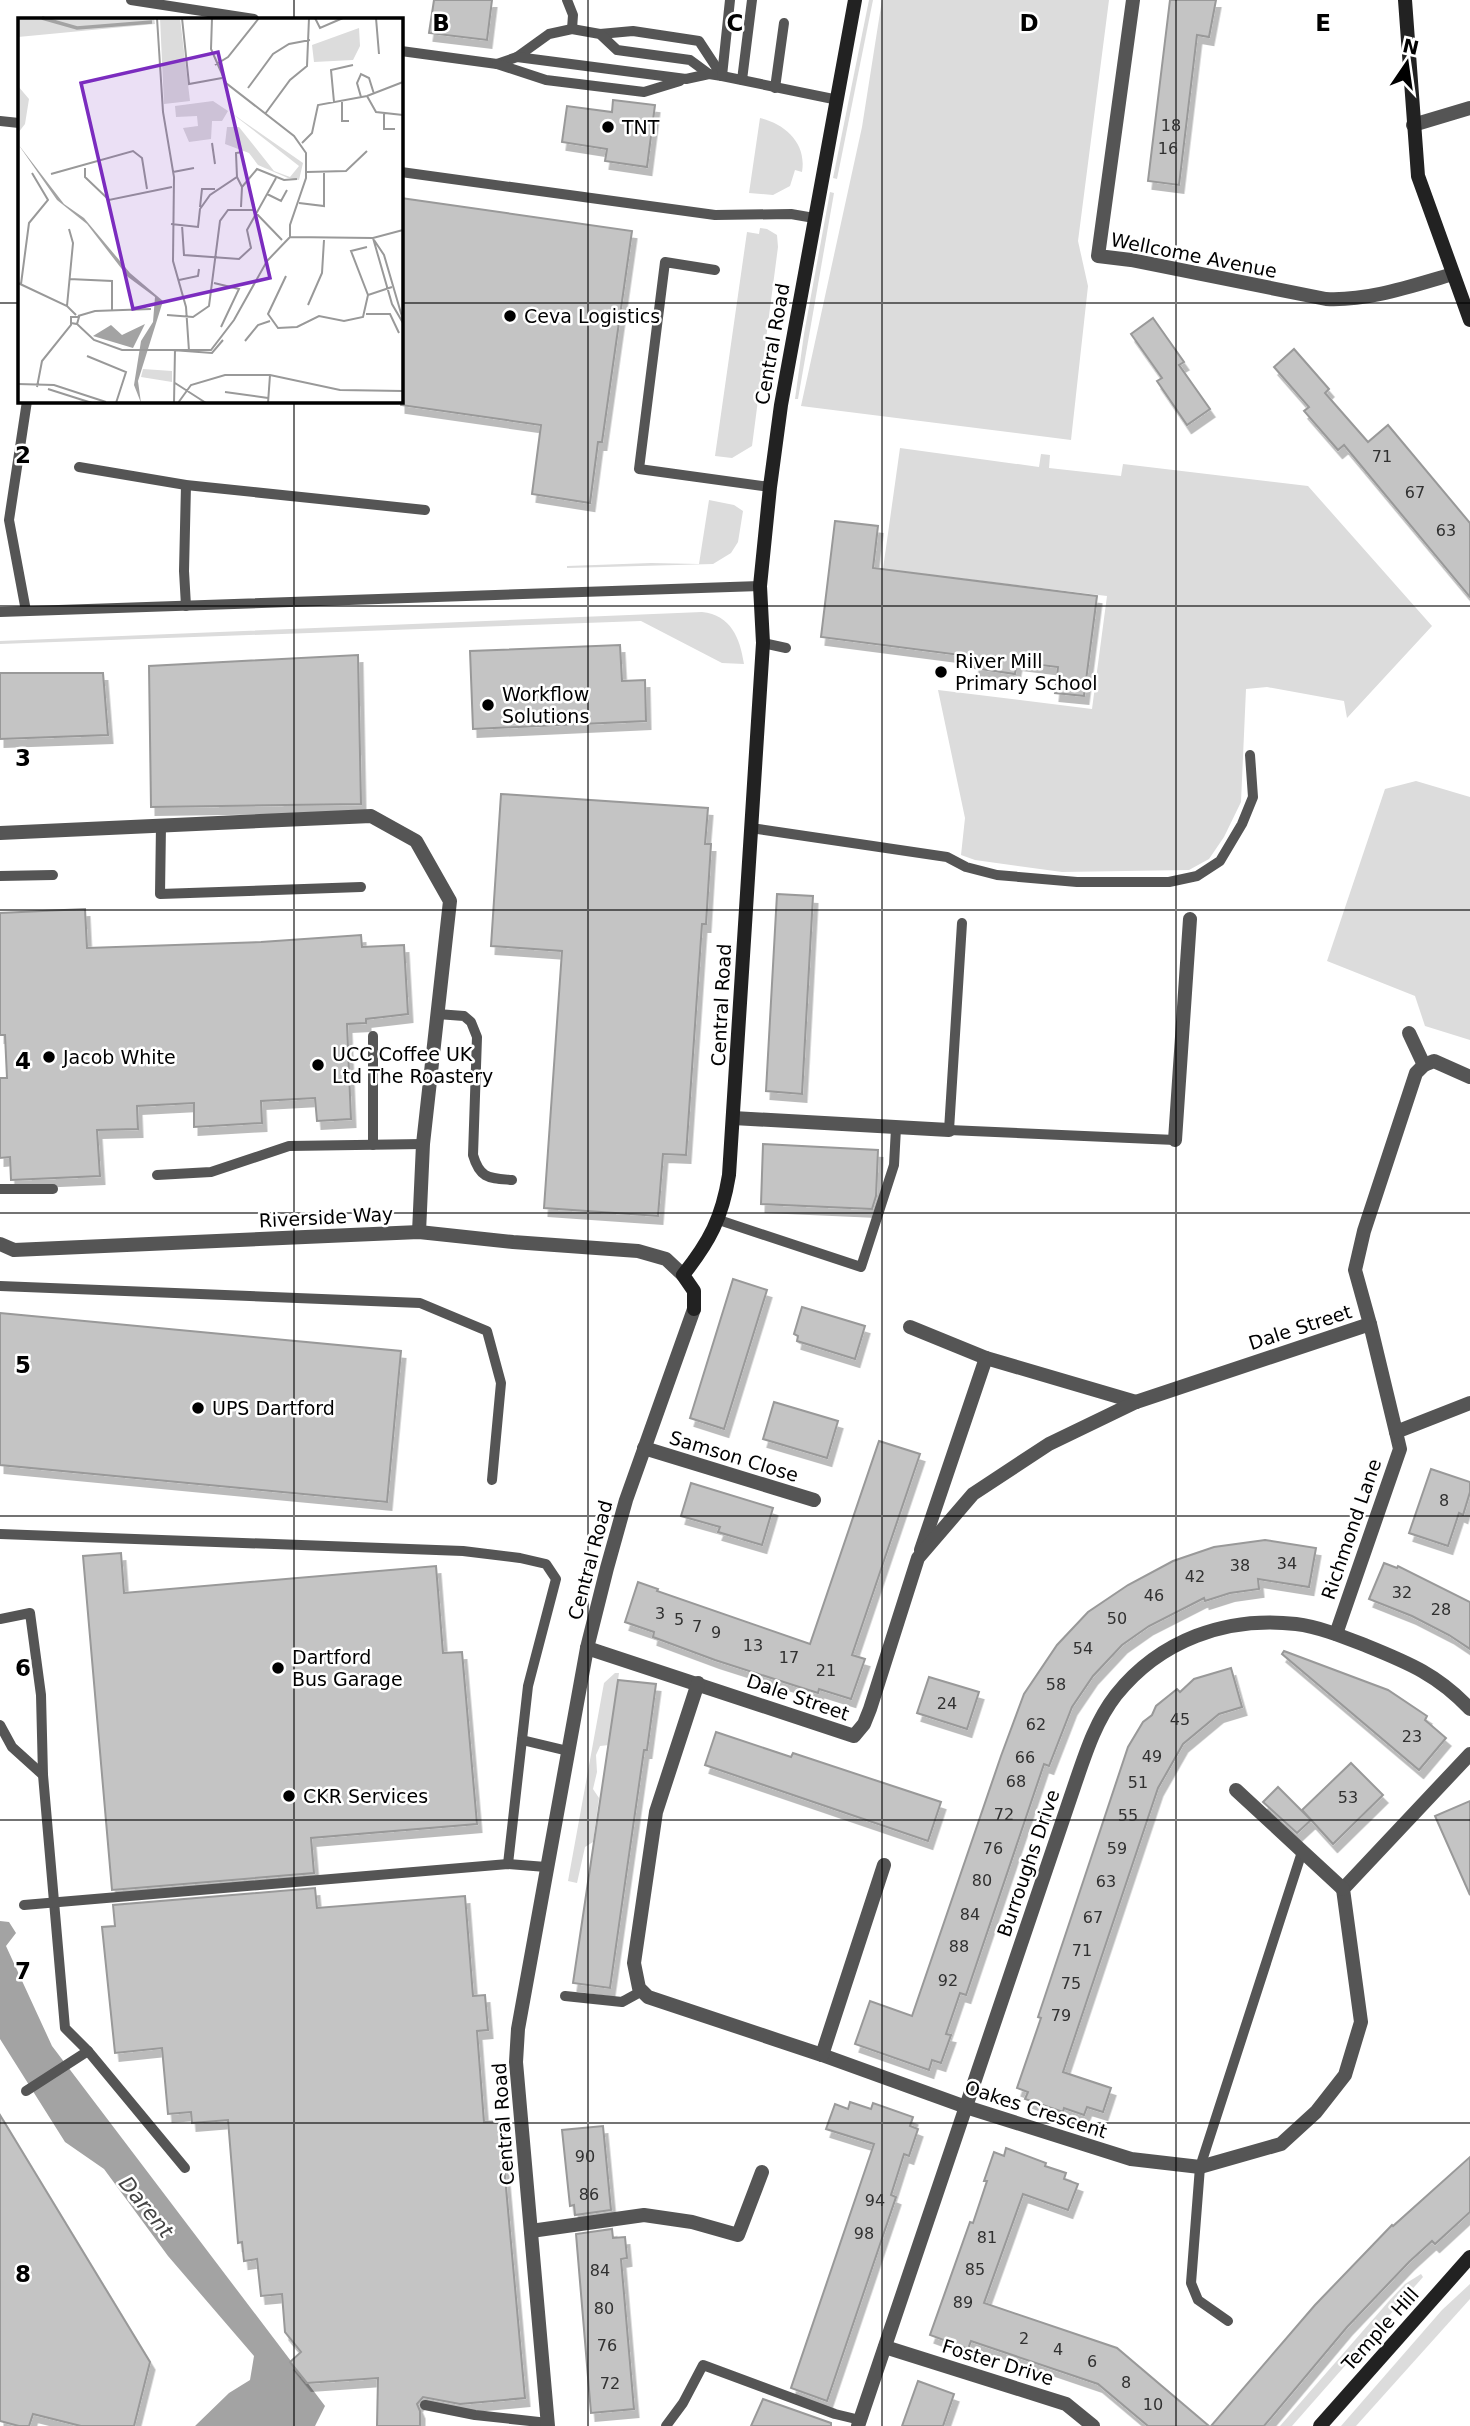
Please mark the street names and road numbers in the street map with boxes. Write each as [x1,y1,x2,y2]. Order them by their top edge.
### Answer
street label: Wellcome Avenue [1109,228,1279,282]
street label: Central Road [750,282,794,406]
street label: Central Road [707,943,735,1067]
street label: Riverside Way [258,1202,394,1232]
street label: Dale Street [1246,1300,1354,1354]
street label: Samson Close [667,1426,801,1486]
street label: Richmond Lane [1317,1456,1385,1602]
street label: Central Road [563,1498,617,1622]
street label: Dale Street [744,1669,852,1725]
street label: Burroughs Drive [992,1786,1064,1940]
street label: Central Road [488,2062,518,2186]
street label: Oakes Crescent [962,2076,1110,2142]
street label: Temple Hill [1336,2283,1423,2376]
street label: Foster Drive [940,2335,1056,2389]

